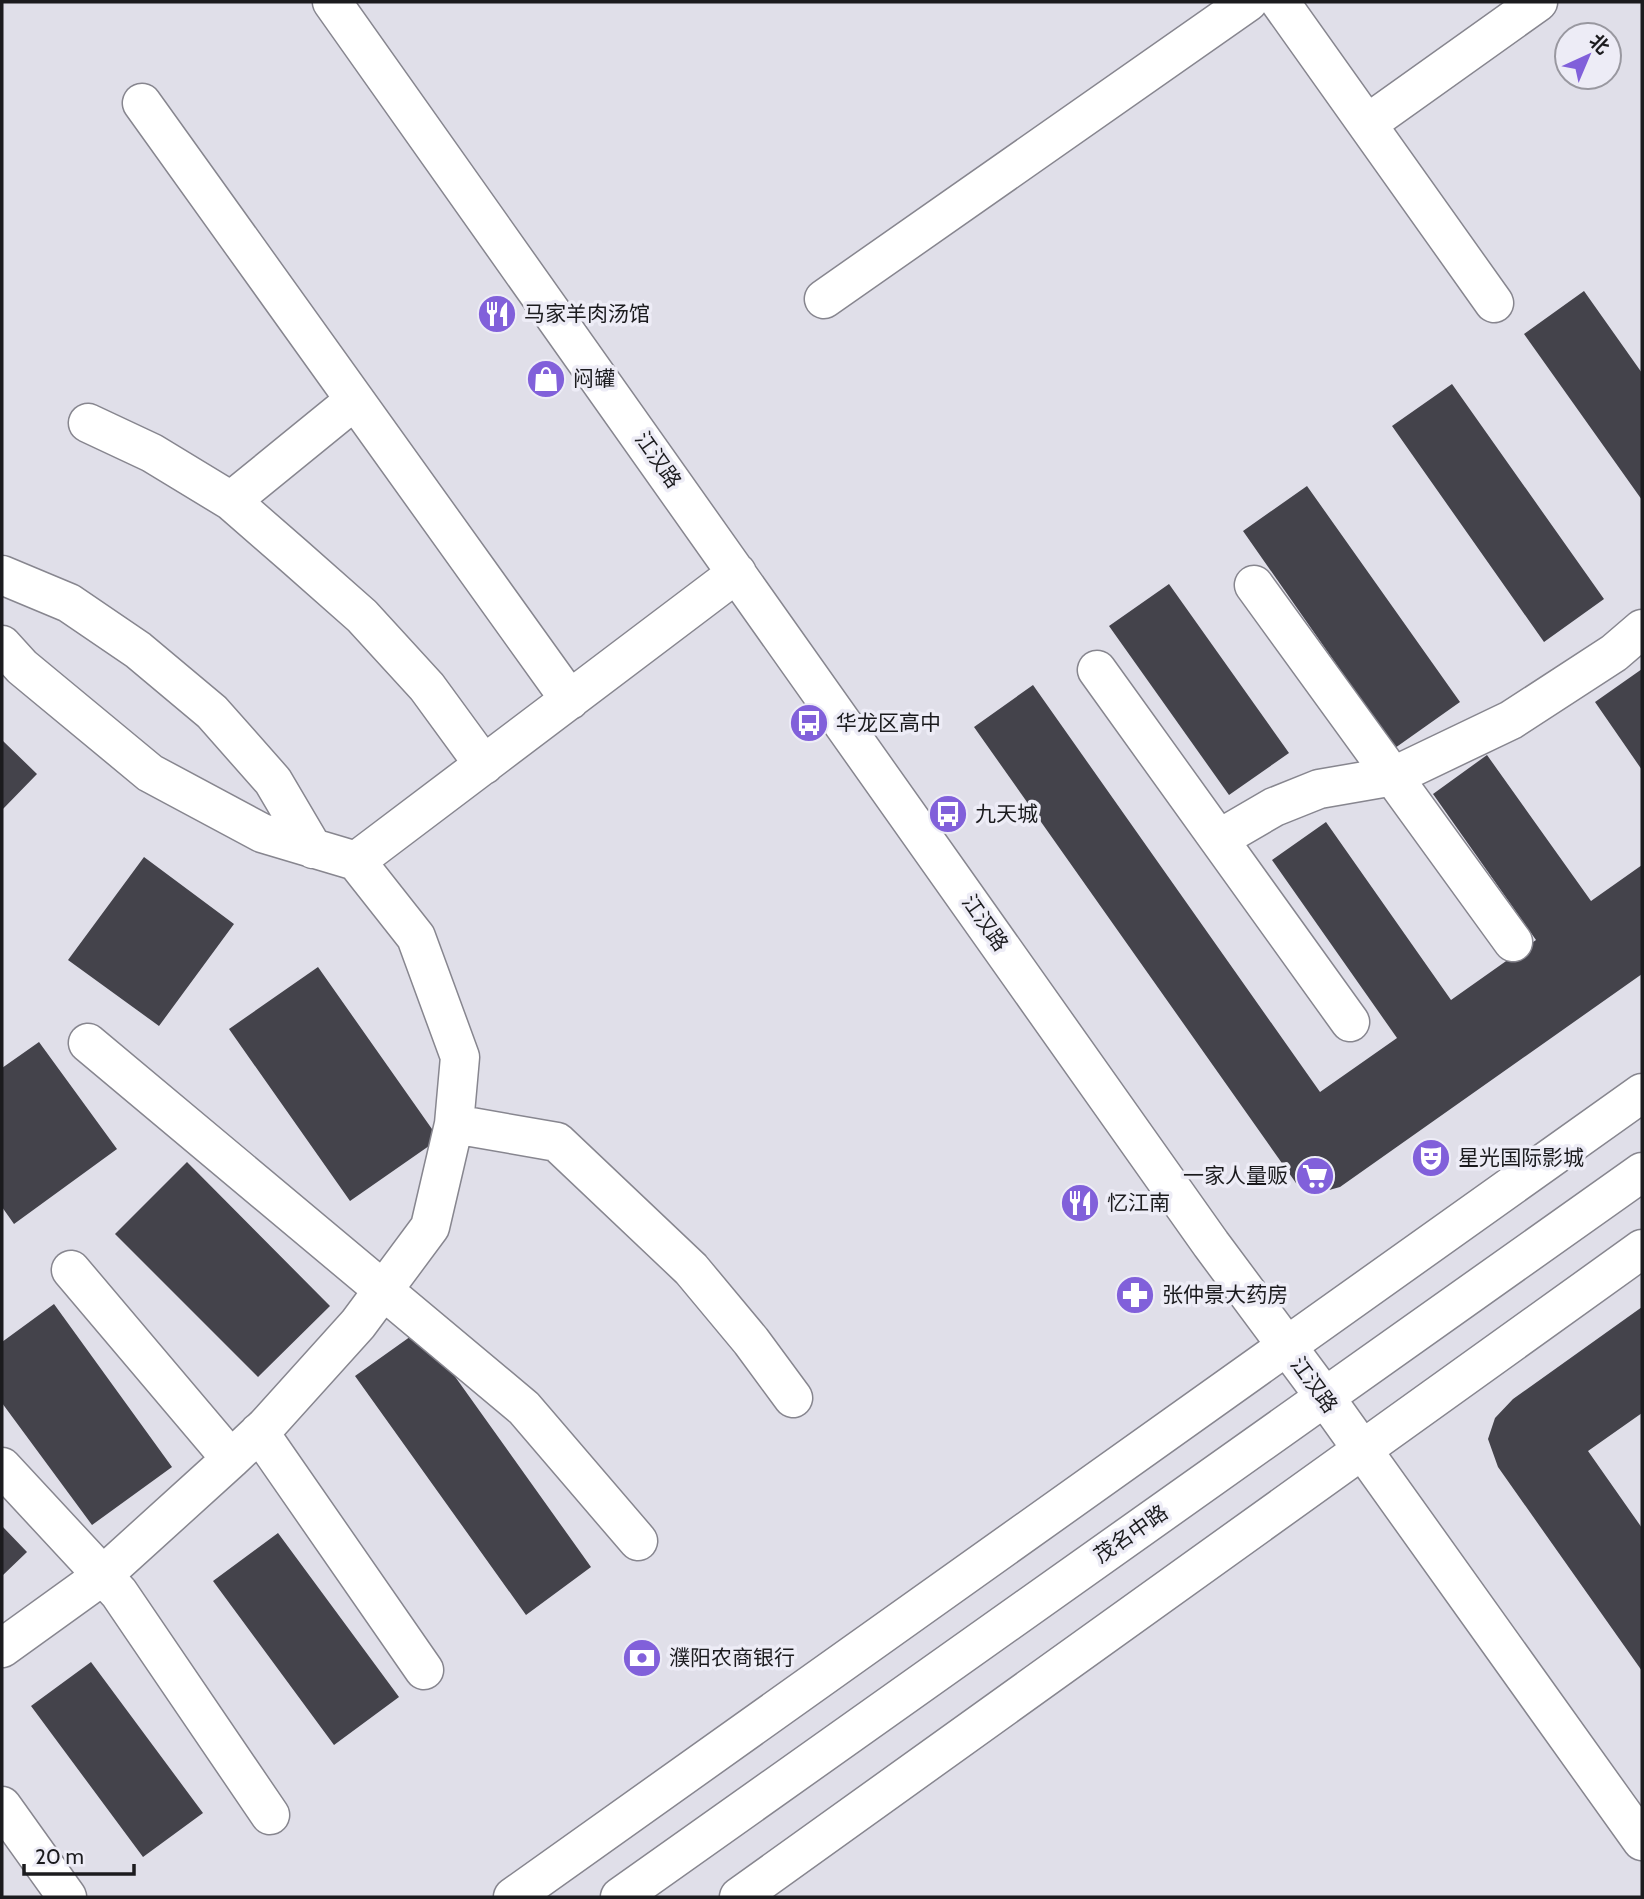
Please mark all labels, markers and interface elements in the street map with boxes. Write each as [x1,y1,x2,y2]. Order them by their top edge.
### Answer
north arrow [1553,21,1623,91]
text: 北 [1585,29,1614,59]
restaurant icon: 马家羊肉汤馆 [476,293,518,335]
place label: 马家羊肉汤馆 [524,301,650,326]
shop icon: 闷罐 [525,358,567,400]
place label: 闷罐 [573,366,615,391]
street label: 江汉路 [630,427,687,493]
bus stop icon: 华龙区高中 [788,702,830,744]
place label: 华龙区高中 [836,710,941,735]
bus stop icon: 九天城 [927,793,969,835]
place label: 九天城 [975,801,1038,826]
street label: 江汉路 [957,890,1014,956]
theatre icon: 星光国际影城 [1410,1137,1452,1179]
place label: 星光国际影城 [1458,1145,1584,1170]
supermarket icon: 一家人量贩 [1294,1155,1336,1197]
place label: 一家人量贩 [1183,1163,1288,1188]
restaurant icon: 忆江南 [1059,1182,1101,1224]
place label: 忆江南 [1107,1190,1170,1215]
pharmacy icon: 张仲景大药房 [1114,1274,1156,1316]
place label: 张仲景大药房 [1162,1282,1288,1307]
street label: 江汉路 [1286,1352,1343,1418]
street label: 茂名中路 [1089,1499,1172,1568]
bank icon: 濮阳农商银行 [621,1637,663,1679]
place label: 濮阳农商银行 [669,1645,795,1670]
scale bar [24,1832,135,1876]
text: 20 m [35,1844,84,1869]

